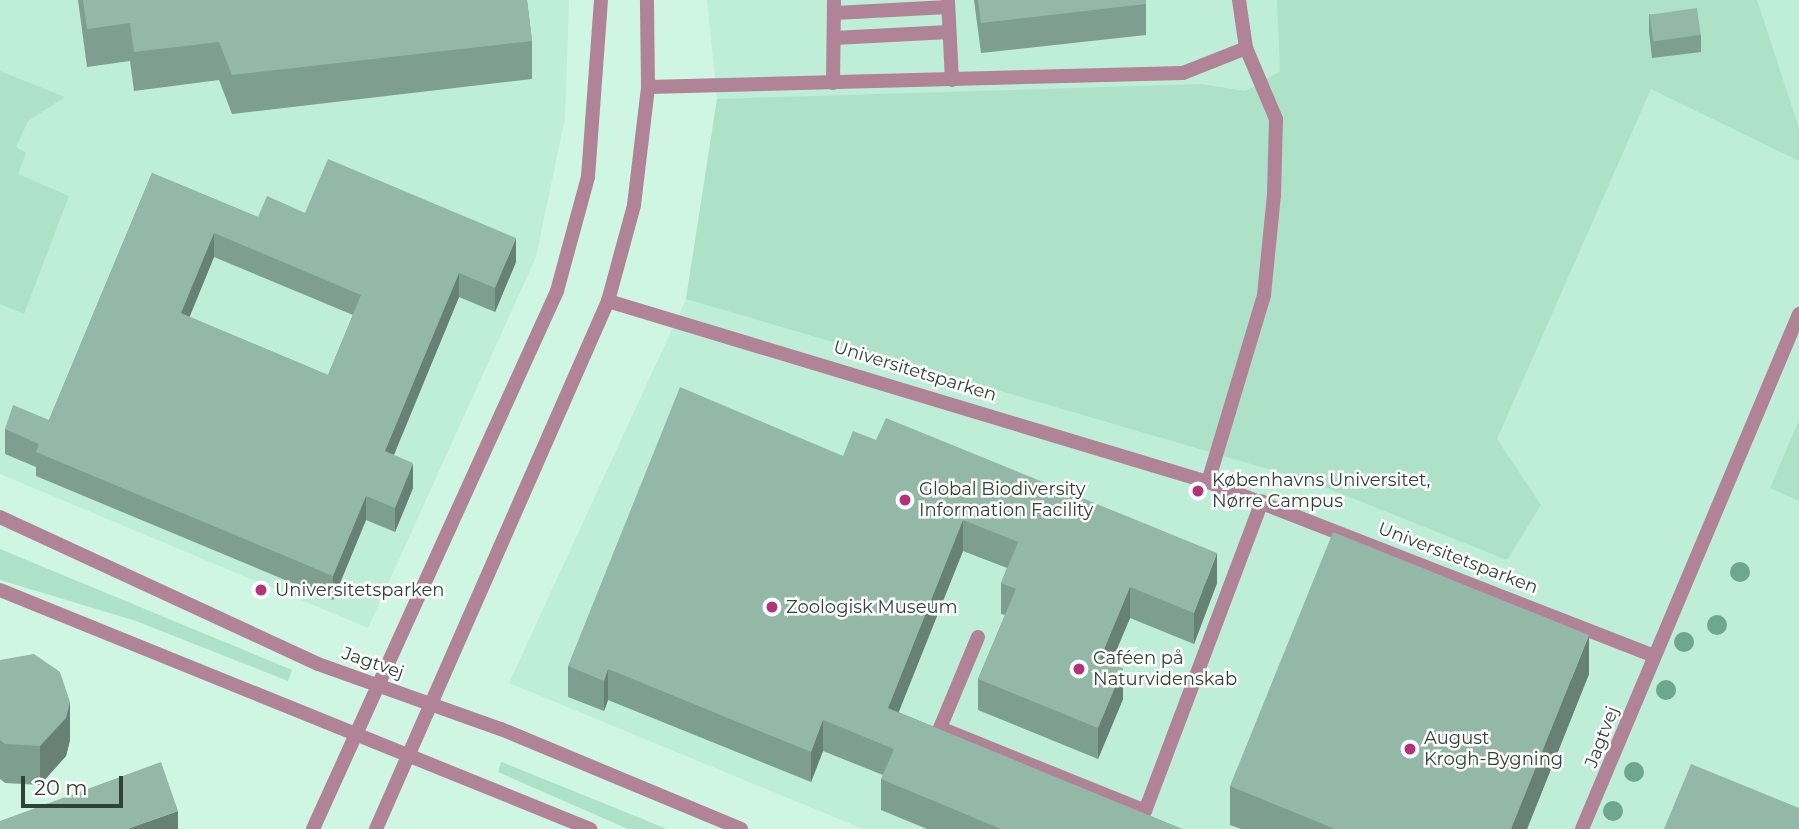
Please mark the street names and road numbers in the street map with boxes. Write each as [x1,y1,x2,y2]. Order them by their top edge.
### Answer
street label: Universitetsparken [831,336,999,406]
street label: Universitetsparken [1375,518,1541,598]
street label: Jagtvej [339,642,407,684]
street label: Jagtvej [1580,703,1624,771]

